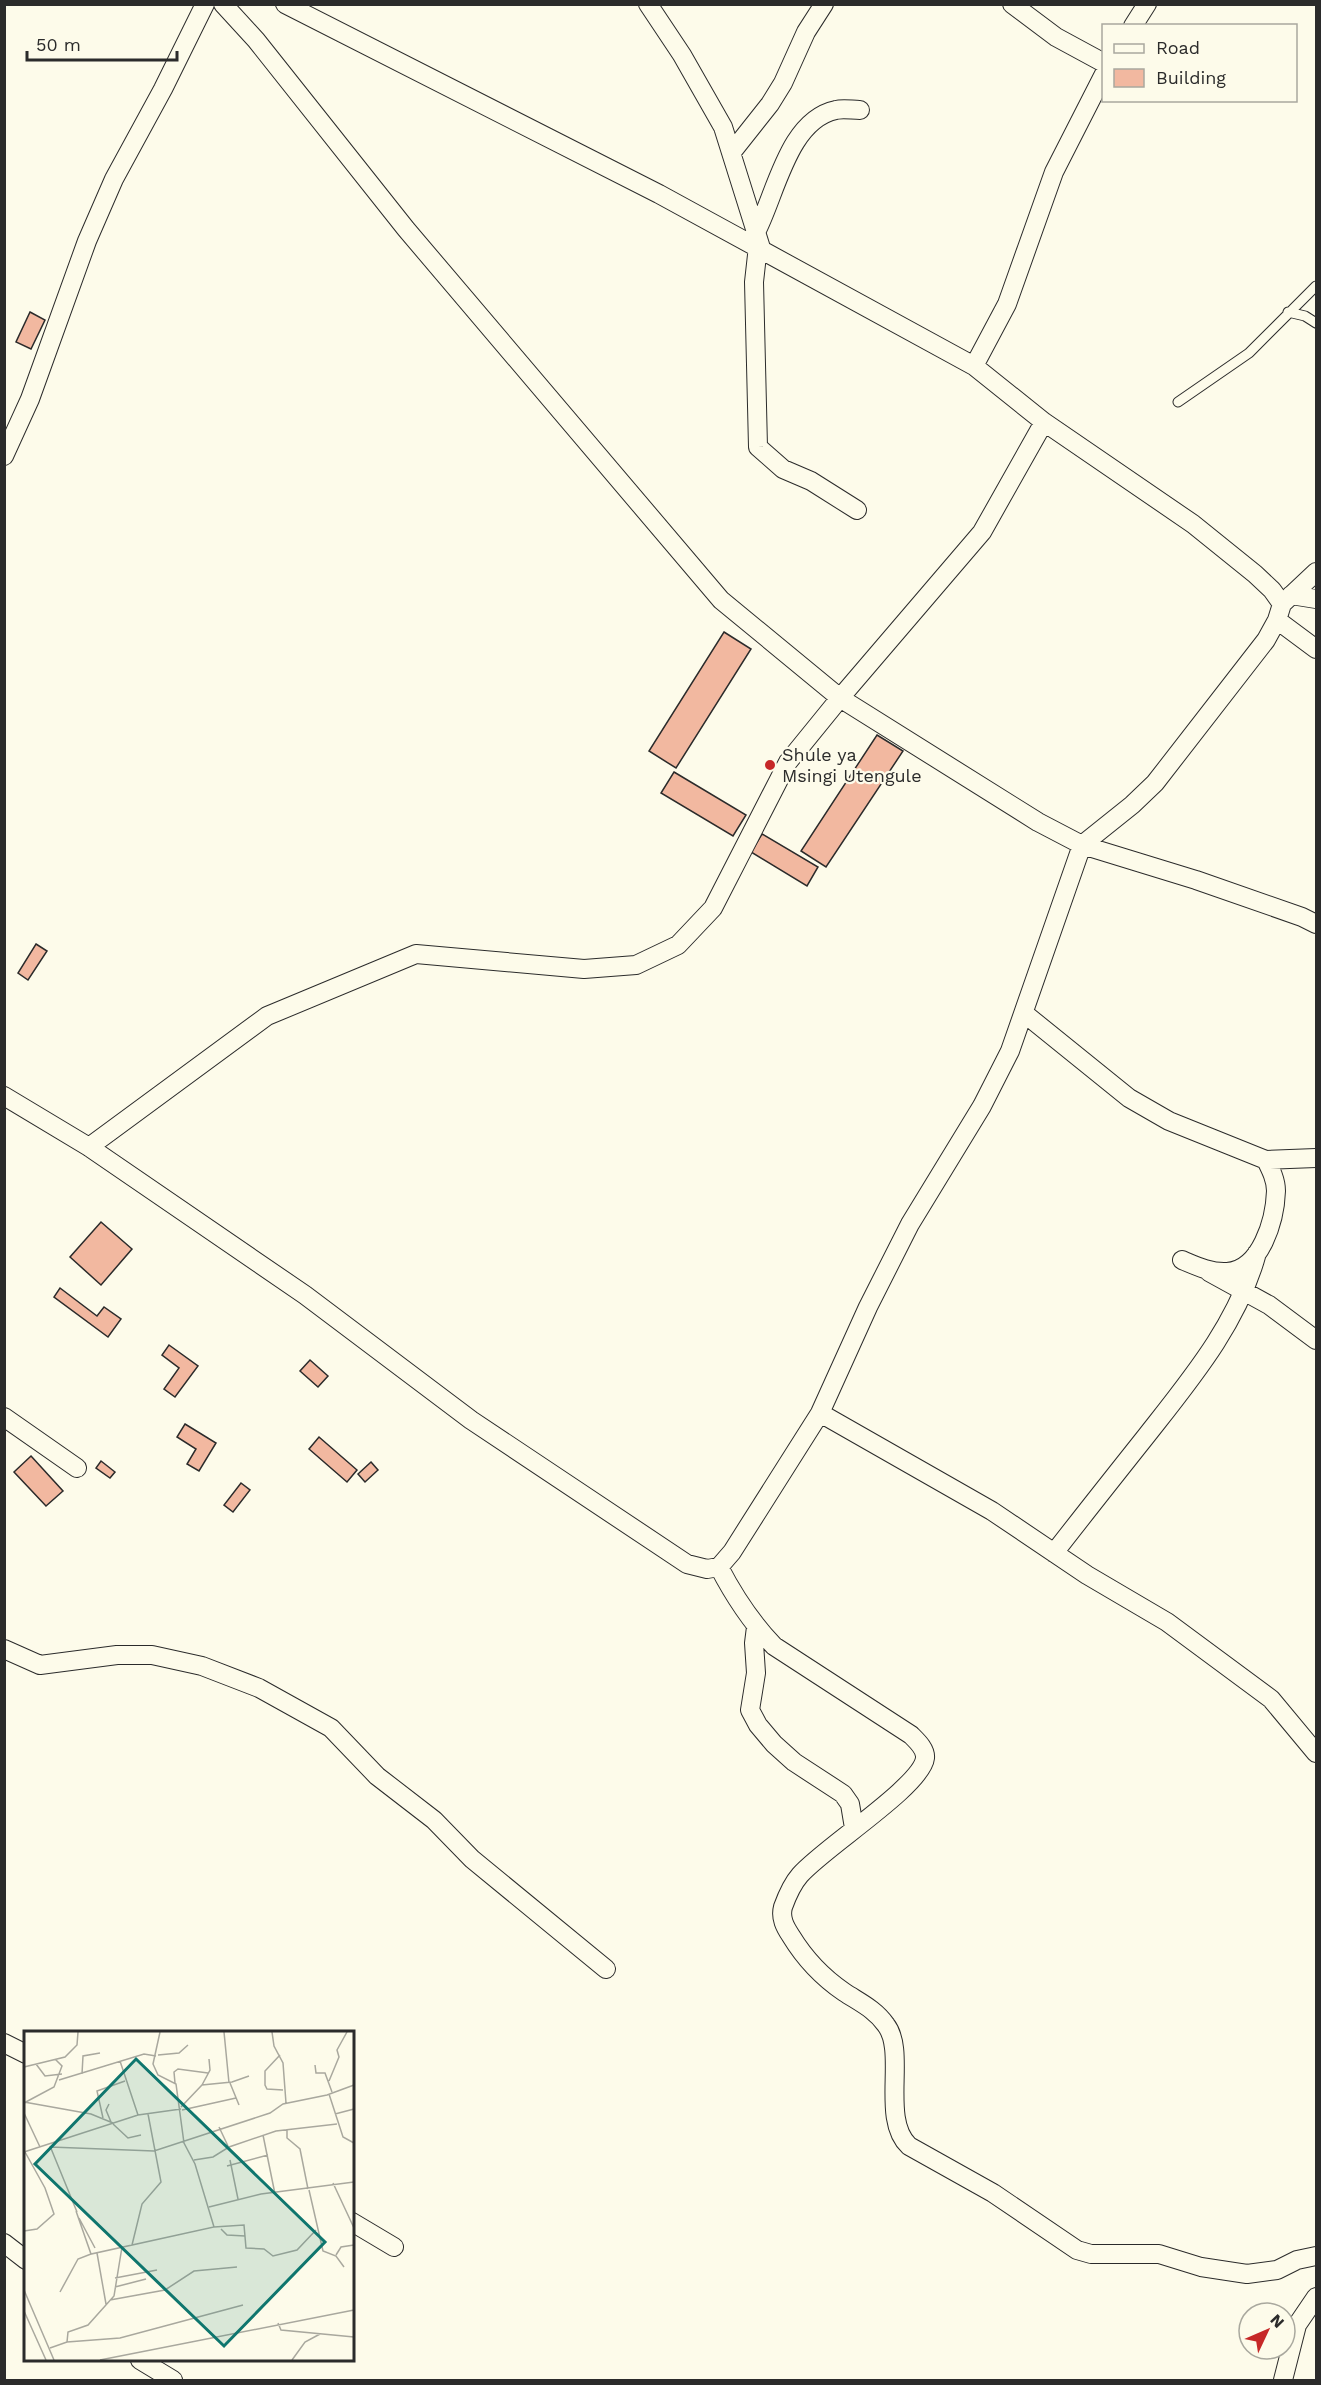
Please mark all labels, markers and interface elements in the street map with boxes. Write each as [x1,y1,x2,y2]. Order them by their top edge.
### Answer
scale bar [27,24,177,62]
legend [1102,24,1297,102]
text: 50 m [36,34,81,55]
text: Road [1156,37,1200,58]
text: Building [1156,67,1226,88]
place label: Shule ya Msingi Utengule [782,744,922,786]
marker: Shule ya Msingi Utengule [763,758,777,772]
inset map [24,2031,354,2361]
north arrow [1237,2301,1297,2361]
text: N [1266,2310,1288,2332]

